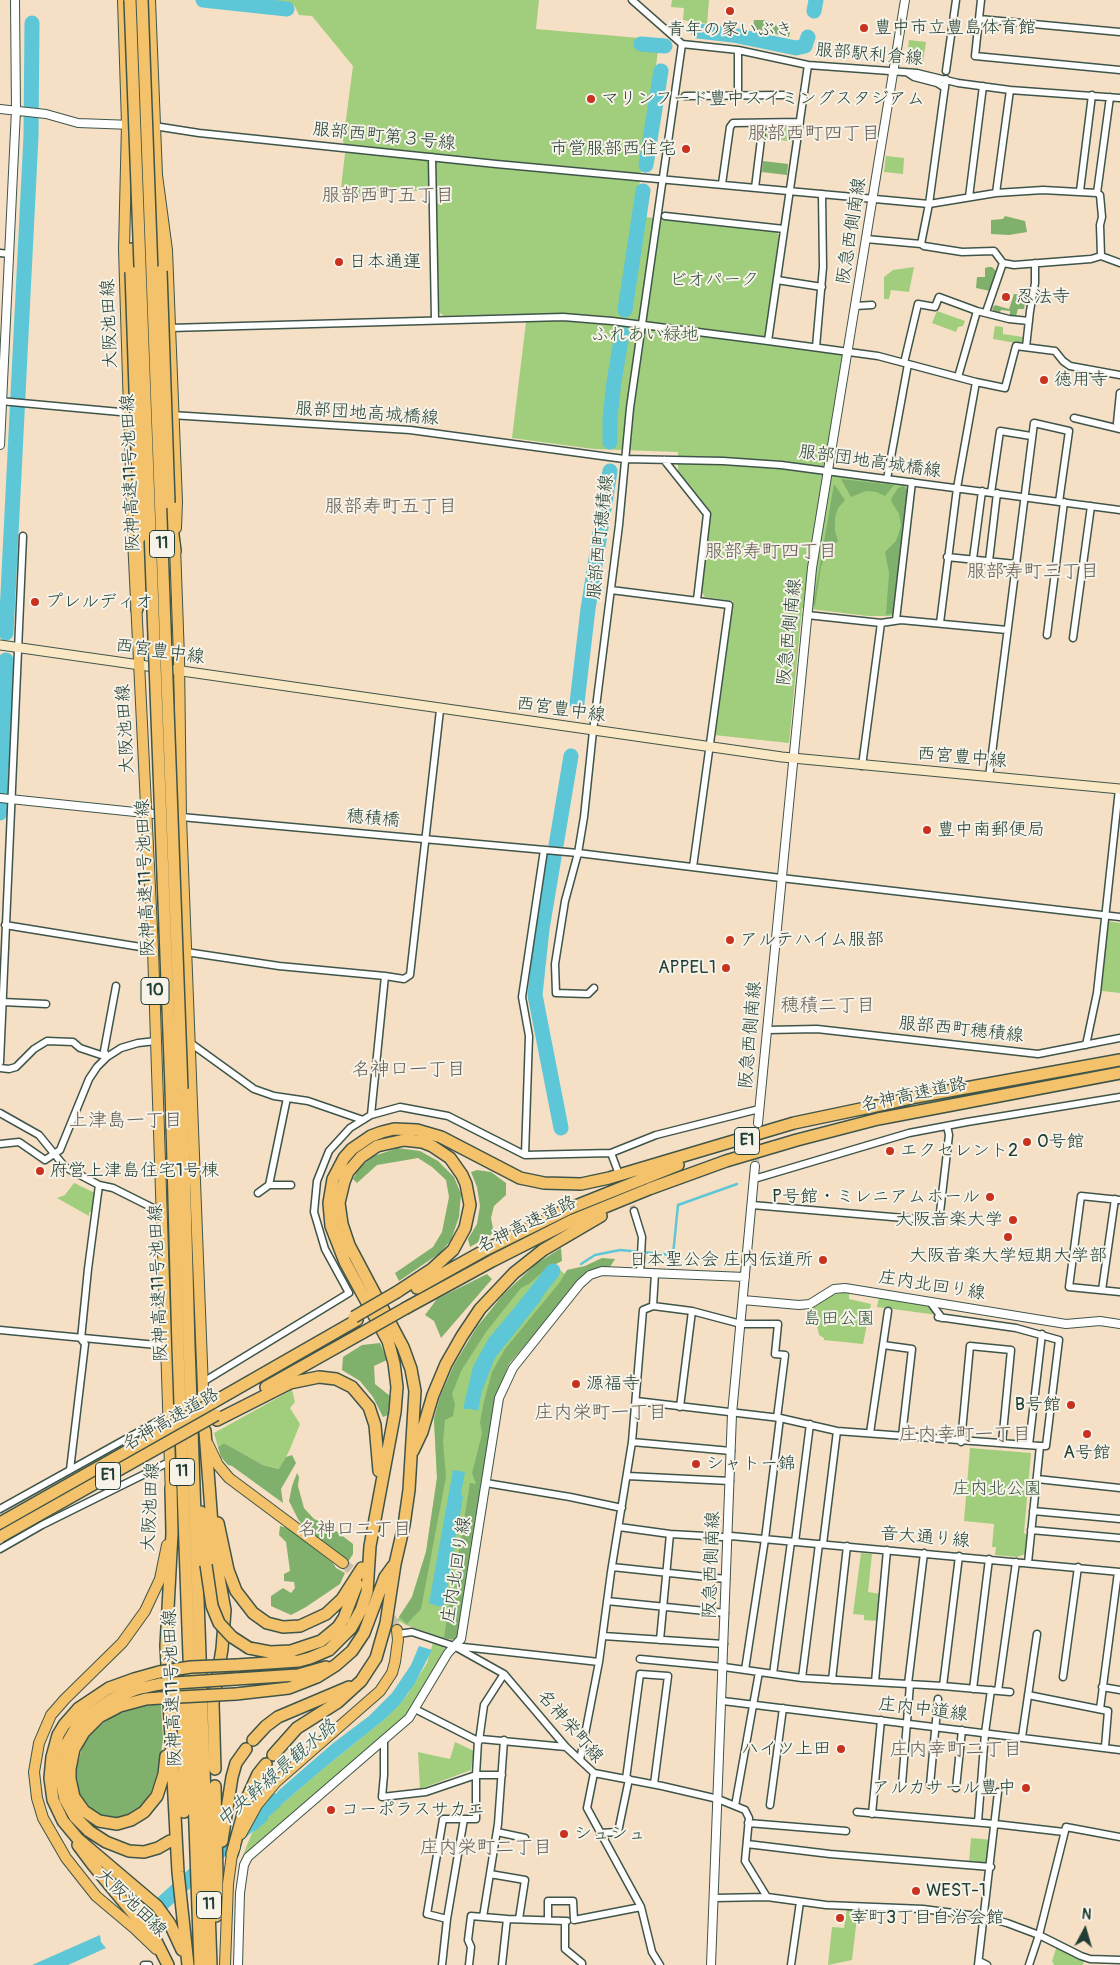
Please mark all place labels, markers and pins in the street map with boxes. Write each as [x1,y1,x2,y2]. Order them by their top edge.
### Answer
marker: 青年の家いぶき [724,5,736,17]
place label: 豊中市立豊島体育館 [874,17,1036,39]
place label: 青年の家いぶき [667,19,793,41]
marker: 豊中市立豊島体育館 [858,22,870,34]
place label: マリンフード豊中スイミングスタジアム [601,88,925,110]
marker: マリンフード豊中スイミングスタジアム [585,93,597,105]
place label: 市営服部西住宅 [550,138,676,160]
marker: 市営服部西住宅 [680,143,692,155]
place label: 日本通運 [349,251,421,273]
marker: 日本通運 [333,256,345,268]
place label: 忍法寺 [1016,286,1070,308]
marker: 忍法寺 [1000,291,1012,303]
place label: 徳用寺 [1054,369,1108,391]
marker: 徳用寺 [1038,374,1050,386]
place label: プレルディオ [45,591,153,613]
marker: プレルディオ [29,596,41,608]
place label: 豊中南郵便局 [937,819,1045,841]
marker: 豊中南郵便局 [921,824,933,836]
place label: アルテハイム服部 [740,929,884,951]
marker: アルテハイム服部 [724,934,736,946]
place label: APPEL1 [658,957,716,979]
marker: APPEL1 [720,962,732,974]
place label: O号館 [1037,1131,1084,1153]
marker: O号館 [1021,1136,1033,1148]
place label: エクセレント2 [900,1140,1018,1162]
marker: エクセレント2 [884,1145,896,1157]
place label: 府営上津島住宅1号棟 [50,1160,219,1182]
marker: 府営上津島住宅1号棟 [34,1165,46,1177]
place label: P号館・ミレニアムホール [772,1186,980,1208]
marker: P号館・ミレニアムホール [984,1191,996,1203]
place label: 大阪音楽大学 [895,1209,1003,1231]
marker: 大阪音楽大学 [1007,1214,1019,1226]
marker: 大阪音楽大学短期大学部 [1002,1231,1014,1243]
place label: 大阪音楽大学短期大学部 [909,1245,1107,1267]
place label: 日本聖公会 庄内伝道所 [629,1249,813,1271]
marker: 日本聖公会 庄内伝道所 [817,1254,829,1266]
place label: 源福寺 [586,1373,640,1395]
marker: 源福寺 [570,1378,582,1390]
place label: B号館 [1015,1394,1061,1416]
marker: B号館 [1065,1399,1077,1411]
marker: A号館 [1081,1428,1093,1440]
place label: A号館 [1063,1442,1111,1464]
place label: シャトー錦 [706,1453,796,1475]
marker: シャトー錦 [690,1458,702,1470]
place label: ハイツ上田 [741,1738,831,1760]
marker: ハイツ上田 [835,1743,847,1755]
place label: アルカサール豊中 [872,1777,1016,1799]
marker: アルカサール豊中 [1020,1782,1032,1794]
place label: コーポラスサカエ [341,1799,485,1821]
marker: コーポラスサカエ [325,1804,337,1816]
place label: シュシュ [574,1823,646,1845]
marker: シュシュ [558,1828,570,1840]
place label: WEST-1 [926,1880,986,1902]
marker: WEST-1 [910,1885,922,1897]
place label: 幸町3丁目自治会館 [850,1907,1004,1929]
marker: 幸町3丁目自治会館 [834,1912,846,1924]

